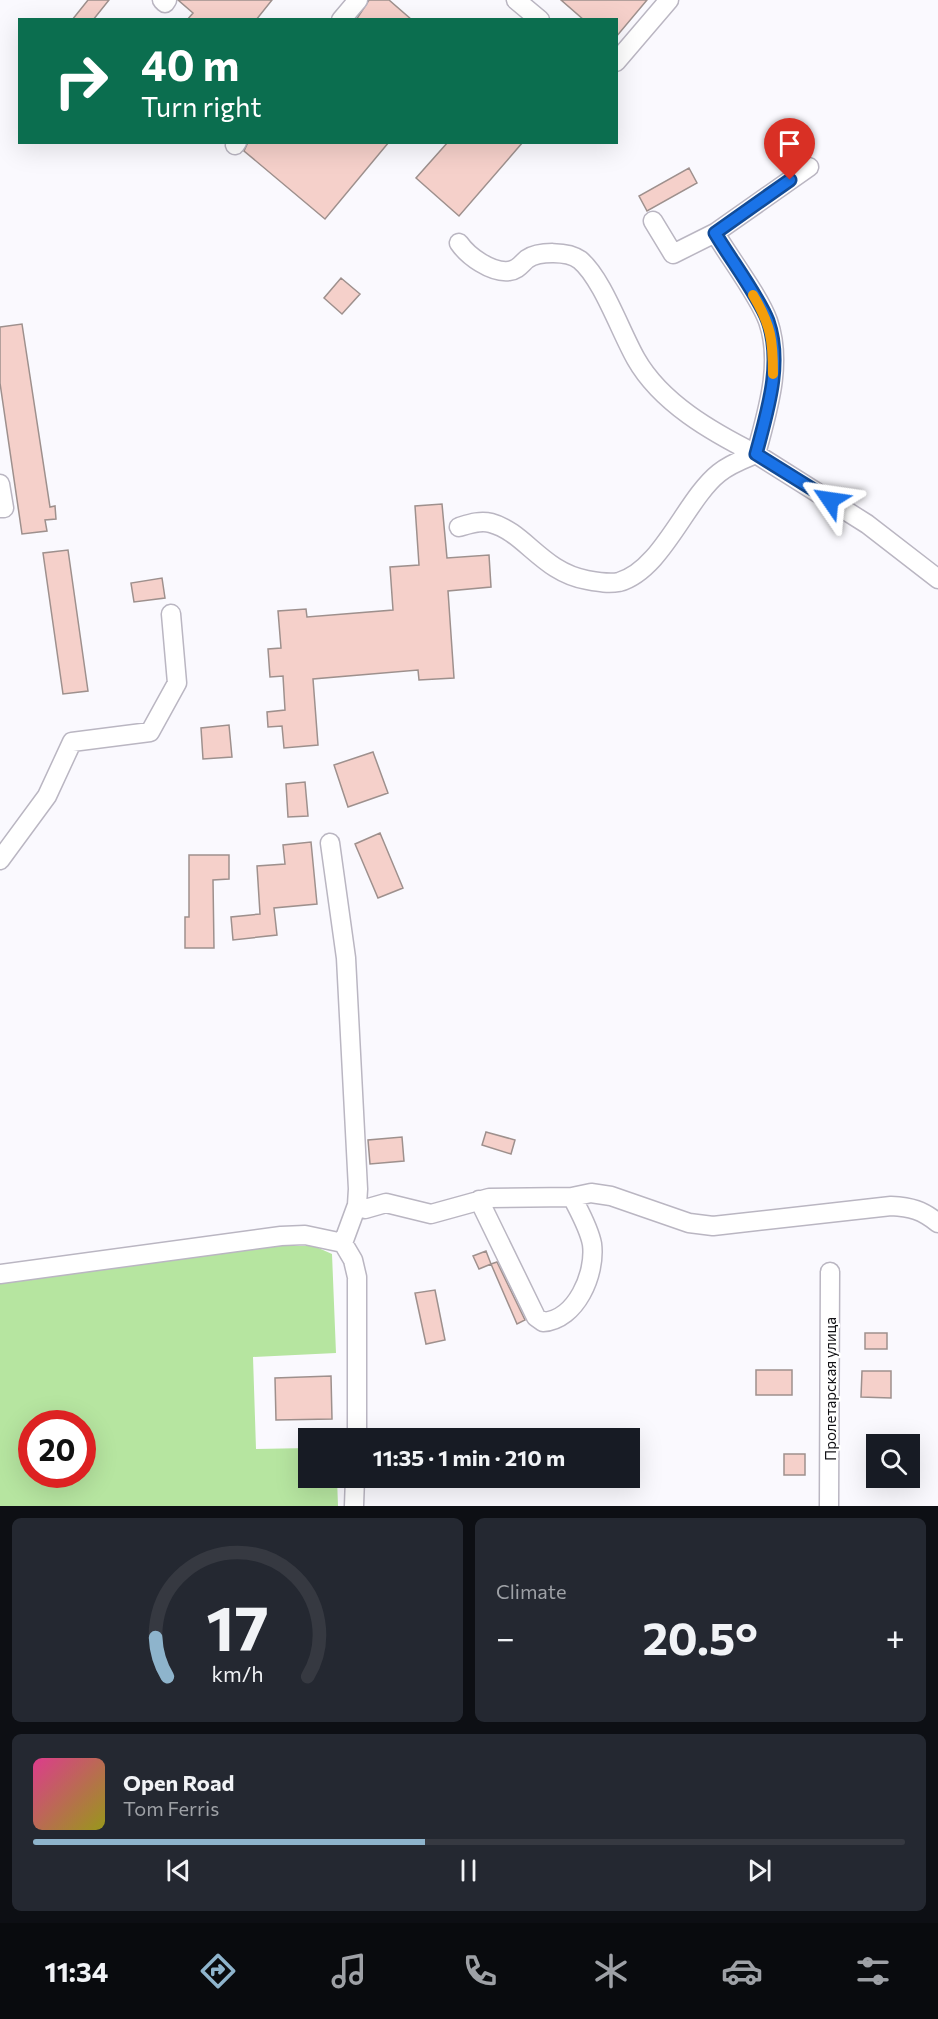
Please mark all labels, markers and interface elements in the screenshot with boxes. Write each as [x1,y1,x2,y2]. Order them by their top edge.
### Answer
text: 40 m [141,38,239,90]
icon: right [42,42,120,120]
text: Turn right [141,90,261,123]
pin [764,118,815,180]
icon: arrive [773,127,806,160]
position arrow [798,468,862,532]
street label: Пролетарская улица [821,1317,839,1461]
speed limit sign: 20 [18,1410,96,1488]
map controls [866,1434,920,1488]
button: search [866,1434,920,1488]
text: 11:35 · 1 min · 210 m [373,1444,565,1471]
text: Climate [496,1579,566,1603]
text: 17 [206,1588,269,1664]
text: 20.5° [642,1609,758,1664]
text: − [496,1616,515,1657]
text: + [886,1616,905,1657]
text: km/h [211,1660,264,1686]
text: Open Road [123,1769,234,1796]
text: Tom Ferris [123,1796,219,1820]
icon: previous [162,1854,195,1887]
icon: pause [452,1854,485,1887]
icon: next [743,1854,776,1887]
icon: directions [197,1950,239,1992]
icon: music [328,1950,370,1992]
icon: phone [459,1950,501,1992]
icon: climate [590,1950,632,1992]
icon: car [721,1950,763,1992]
icon: filters [852,1950,894,1992]
text: 11:34 [44,1955,108,1988]

